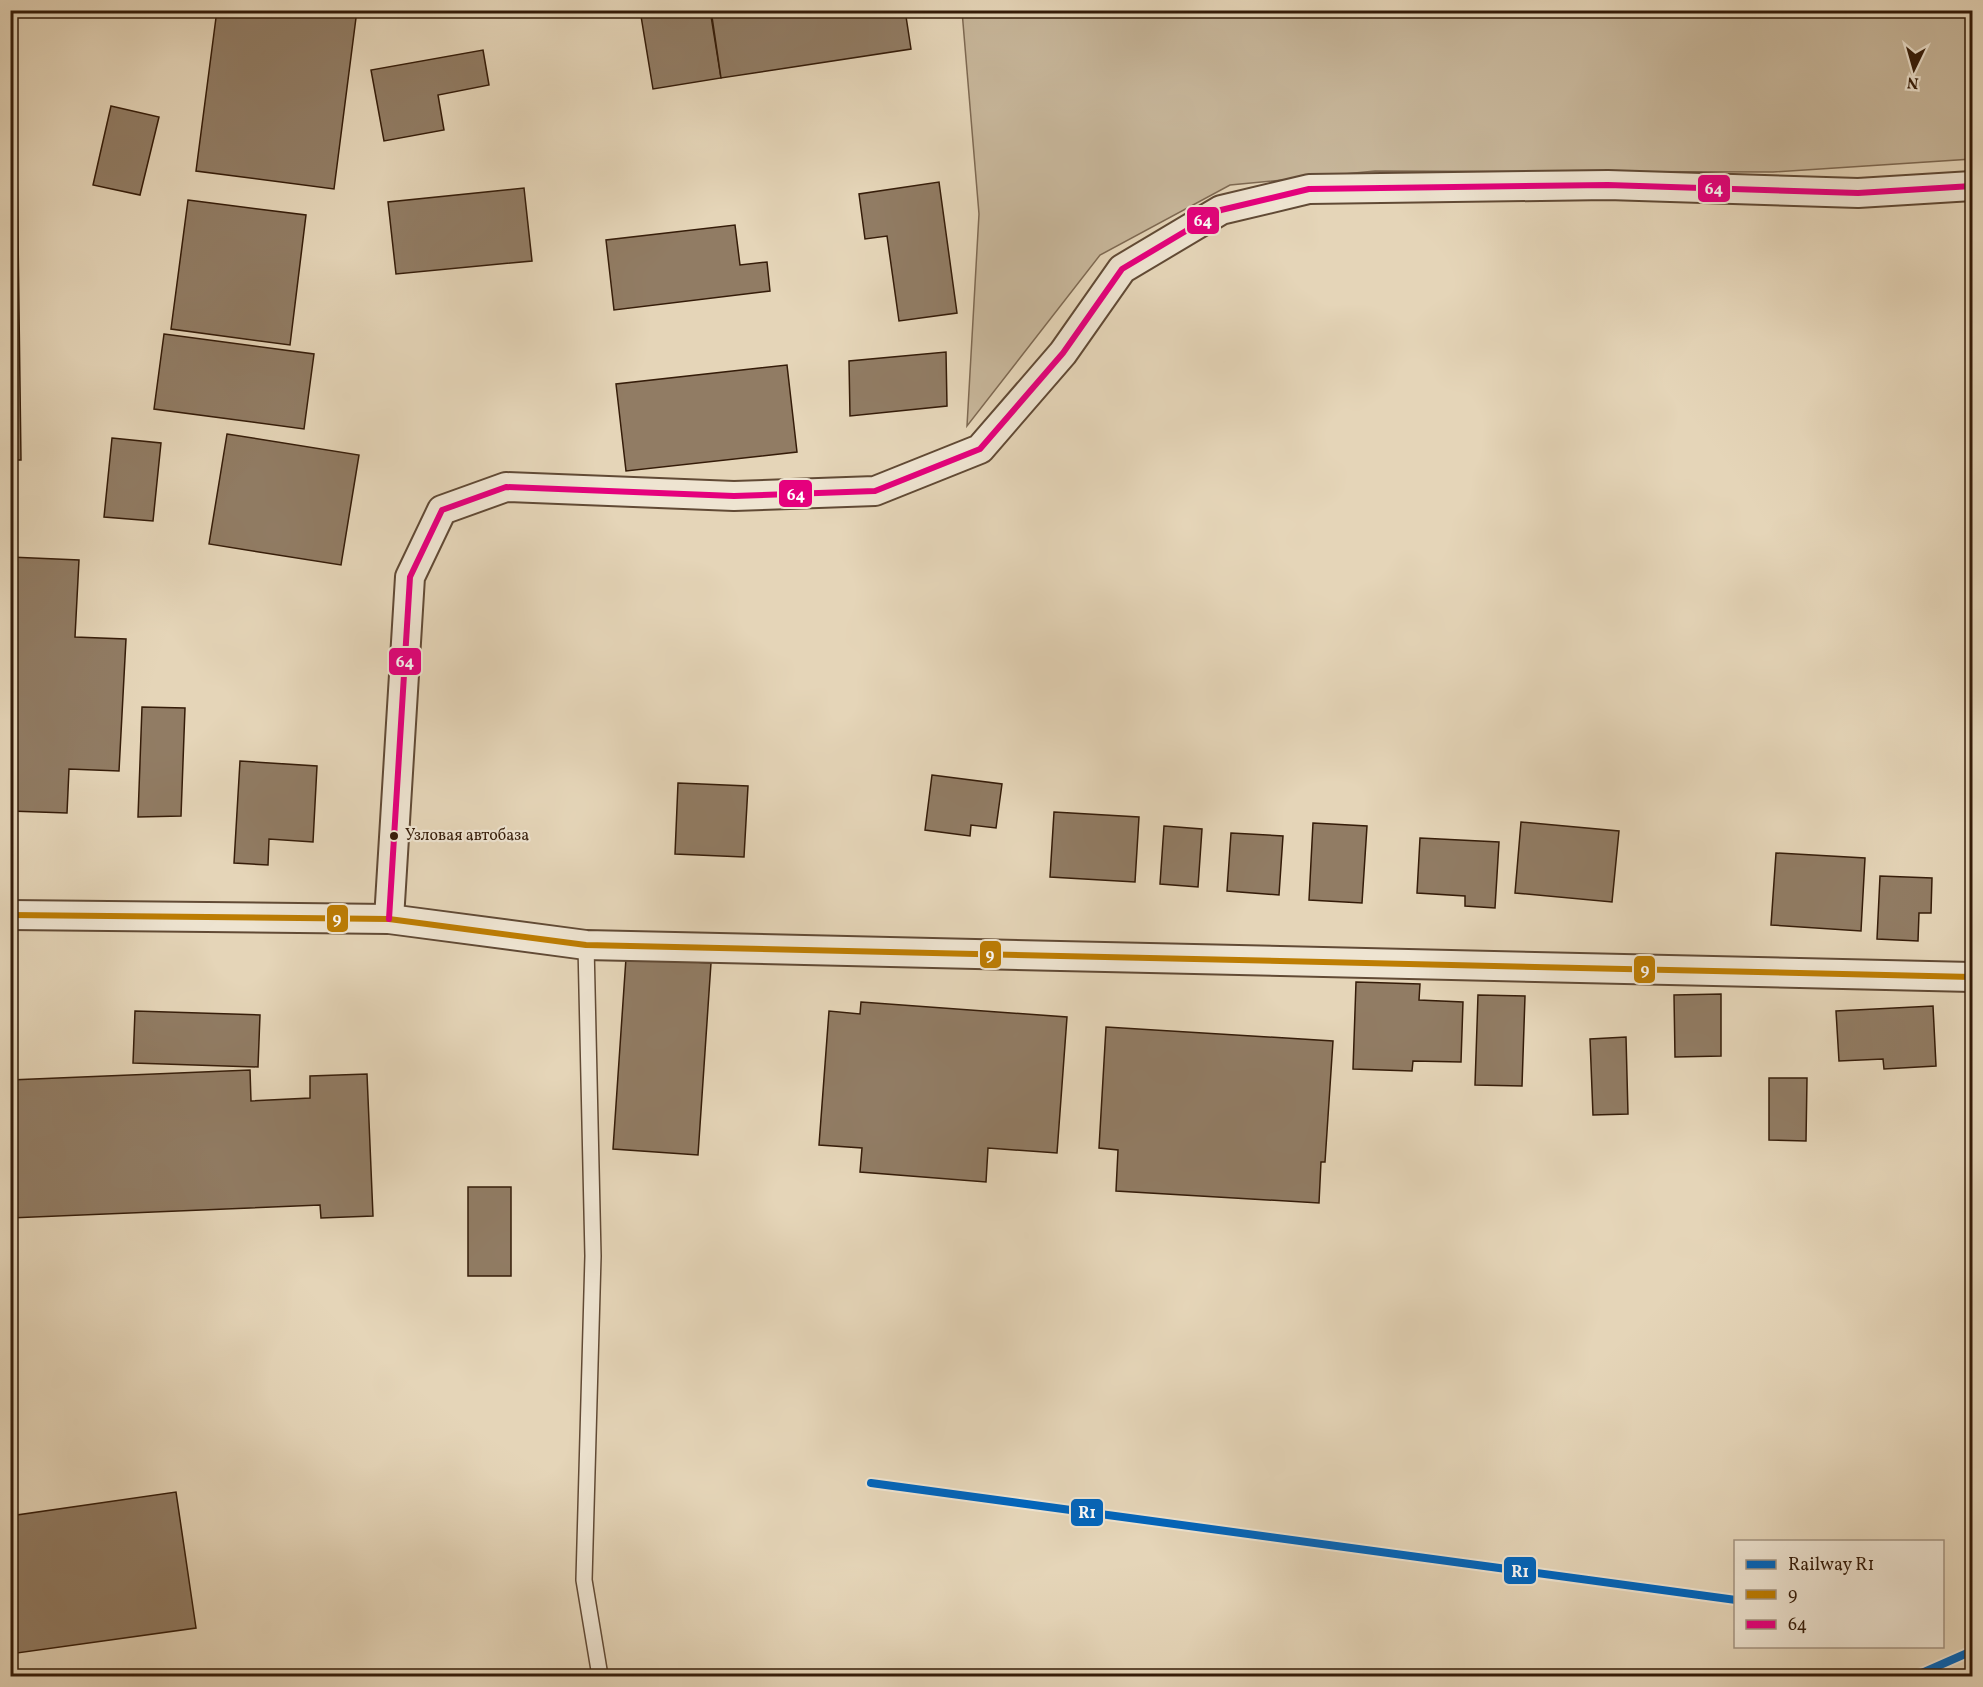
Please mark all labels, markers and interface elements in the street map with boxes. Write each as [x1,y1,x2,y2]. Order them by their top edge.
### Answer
north arrow [1884,39,1944,99]
text: N [1906,70,1920,93]
line badge: 64 [1697,174,1731,203]
text: 64 [1705,179,1723,201]
line badge: 64 [1186,206,1220,235]
text: 64 [1194,211,1212,233]
line badge: 64 [778,479,813,508]
text: 64 [787,485,805,507]
line badge: 64 [388,647,422,676]
text: 64 [396,652,414,674]
place label: Узловая автобаза [405,825,529,847]
marker: Узловая автобаза [388,830,400,842]
line badge: 9 [326,904,349,933]
text: 9 [333,909,342,931]
line badge: 9 [979,940,1002,969]
text: 9 [986,945,995,967]
line badge: 9 [1633,955,1656,984]
text: 9 [1641,960,1650,982]
line badge: R1 [1070,1498,1104,1527]
text: R1 [1078,1503,1096,1525]
legend [1734,1540,1944,1648]
text: Railway R1 [1788,1553,1875,1578]
line badge: R1 [1503,1556,1537,1585]
text: R1 [1511,1562,1529,1584]
text: 9 [1788,1583,1797,1608]
text: 64 [1788,1613,1807,1638]

